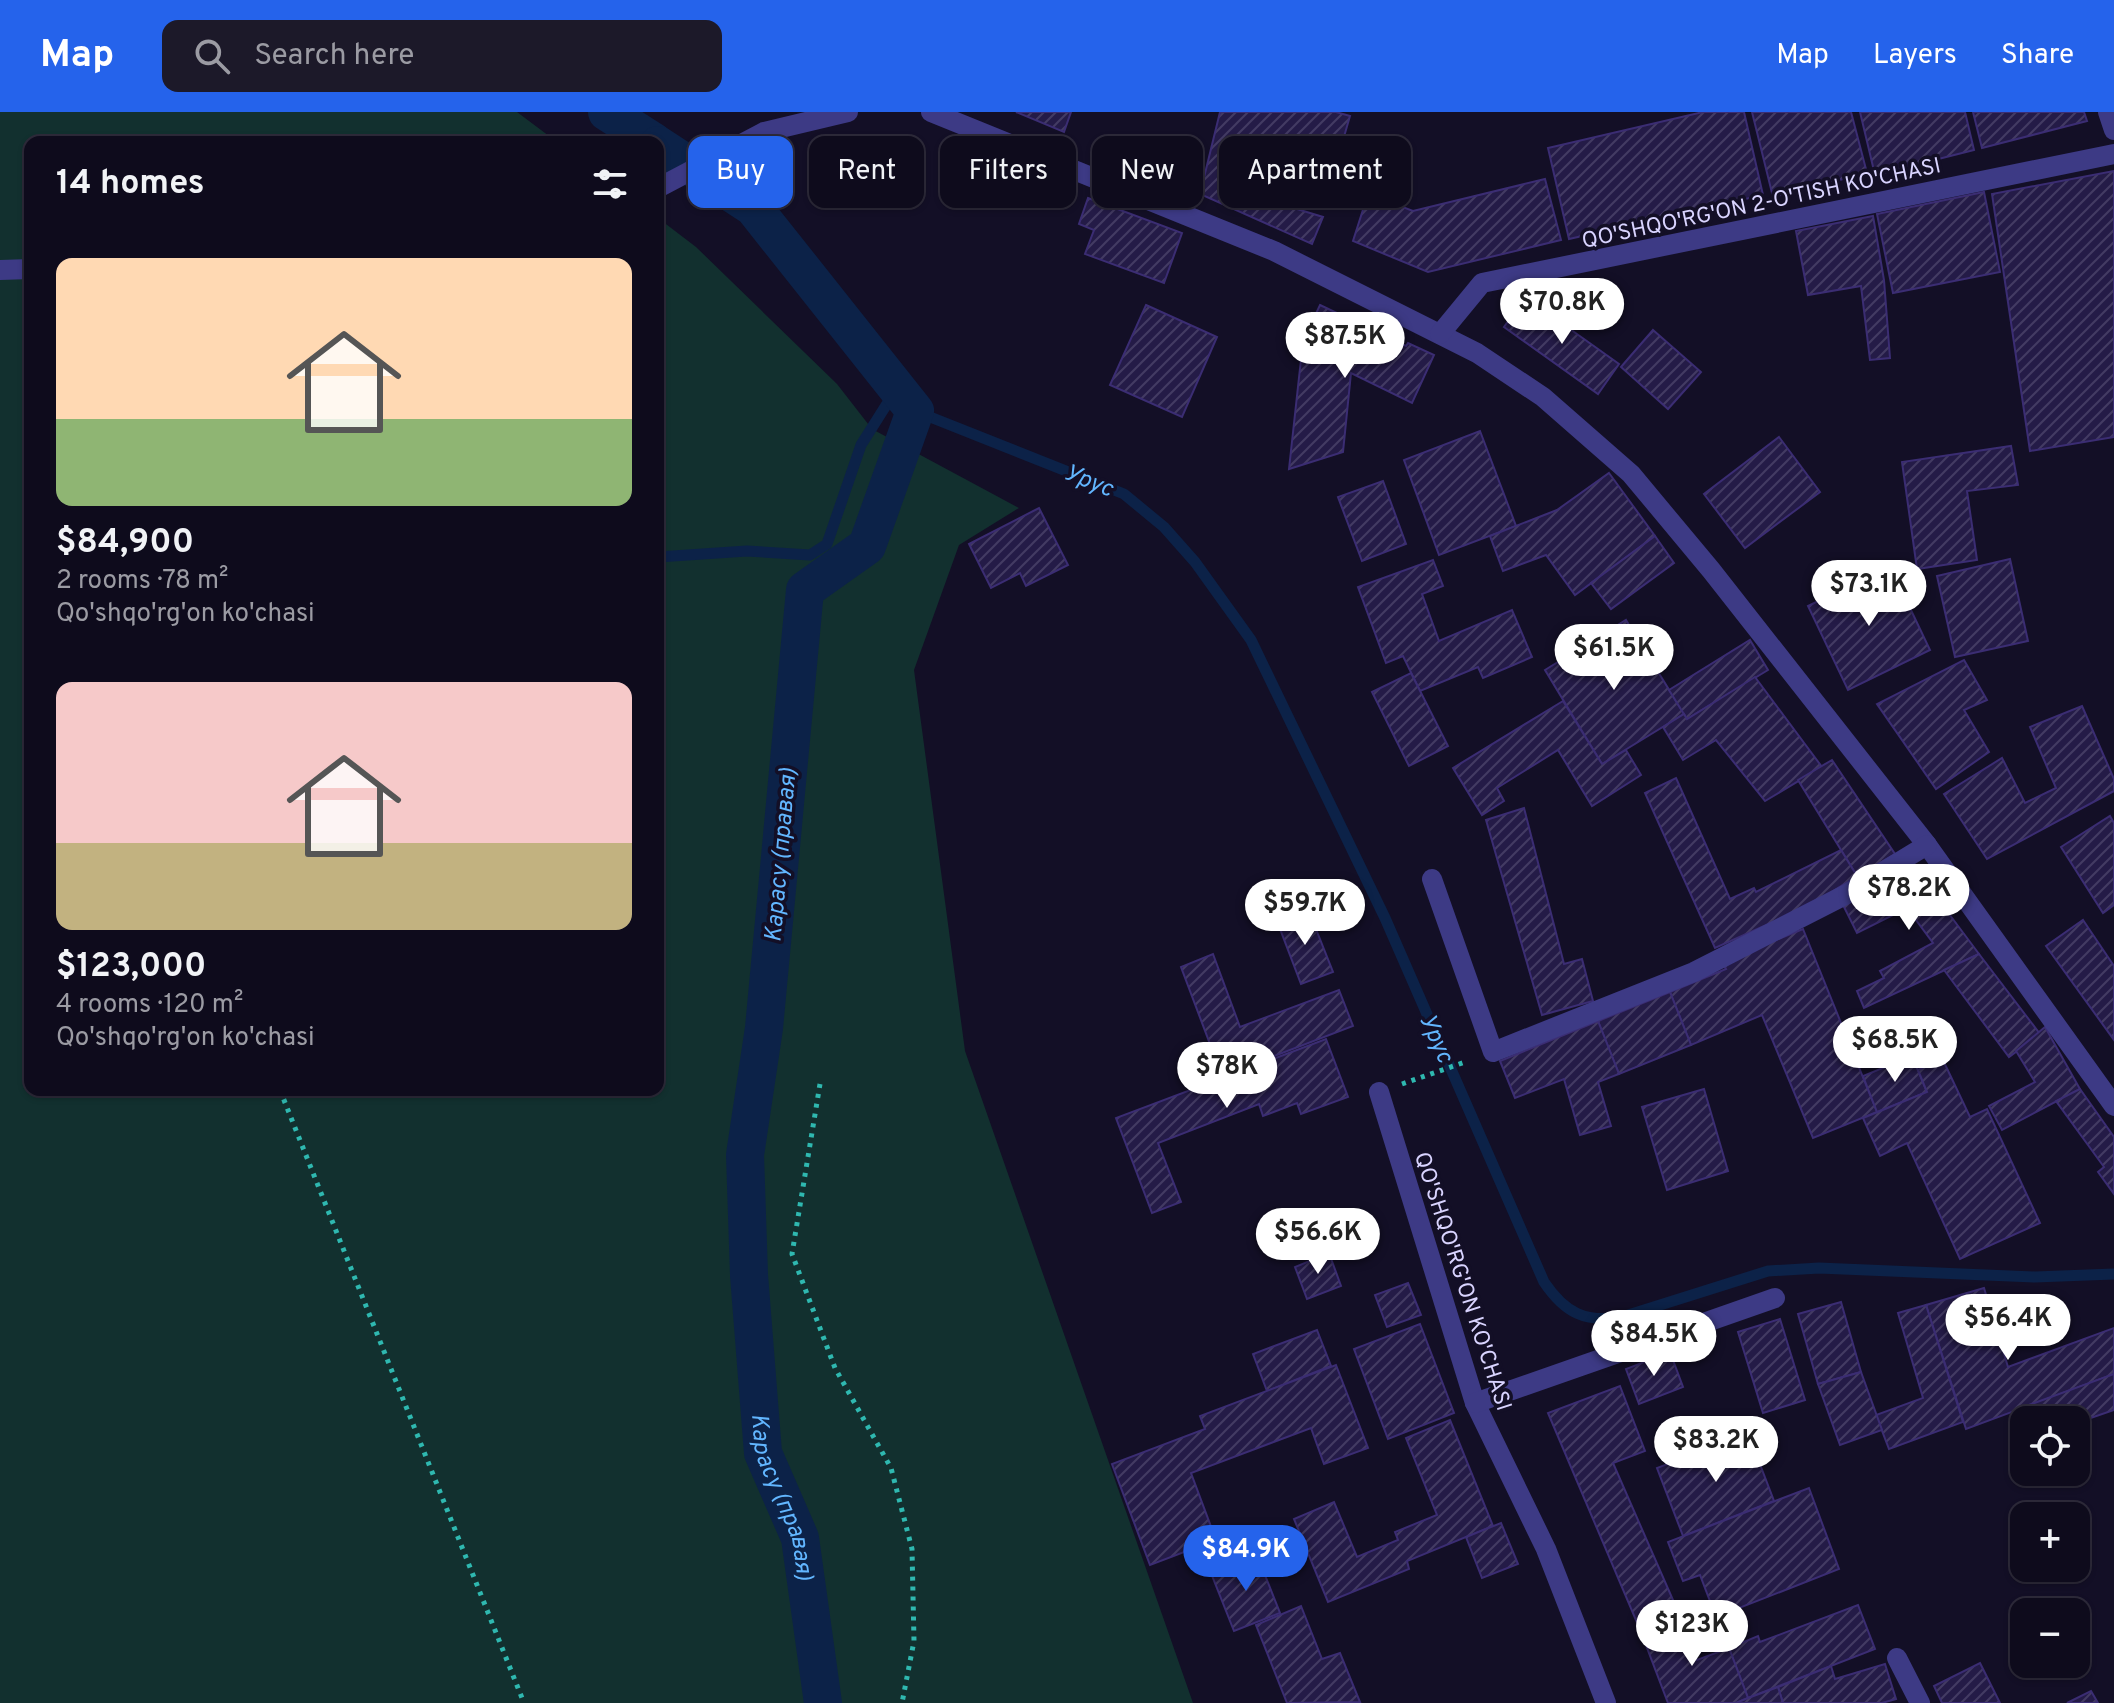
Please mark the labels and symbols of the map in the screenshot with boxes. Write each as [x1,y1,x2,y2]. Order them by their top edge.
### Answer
street label: QO'SHQO'RG'ON 2-O'TISH KO'CHASI [1580,153,1943,256]
pin: $70.8K [1497,278,1627,346]
pin: $87.5K [1280,312,1410,380]
water label: Урус [1059,459,1118,505]
pin: $73.1K [1804,560,1934,628]
pin: $61.5K [1549,624,1679,692]
water label: Карасу (правая) [759,767,805,944]
pin: $78.2K [1844,864,1974,932]
pin: $59.7K [1240,879,1370,947]
water label: Урус [1411,1010,1459,1068]
pin: $68.5K [1830,1016,1960,1084]
pin: $78K [1180,1042,1274,1110]
street label: QO'SHQO'RG'ON KO'CHASI [1407,1149,1516,1415]
pin: $56.6K [1253,1208,1383,1276]
pin: $56.4K [1943,1294,2073,1362]
pin: $84.5K [1589,1310,1719,1378]
water label: Карасу (правая) [743,1412,819,1582]
pin: $83.2K [1651,1416,1781,1484]
pin: $84.9K [1181,1525,1311,1593]
pin: $123K [1636,1600,1748,1668]

